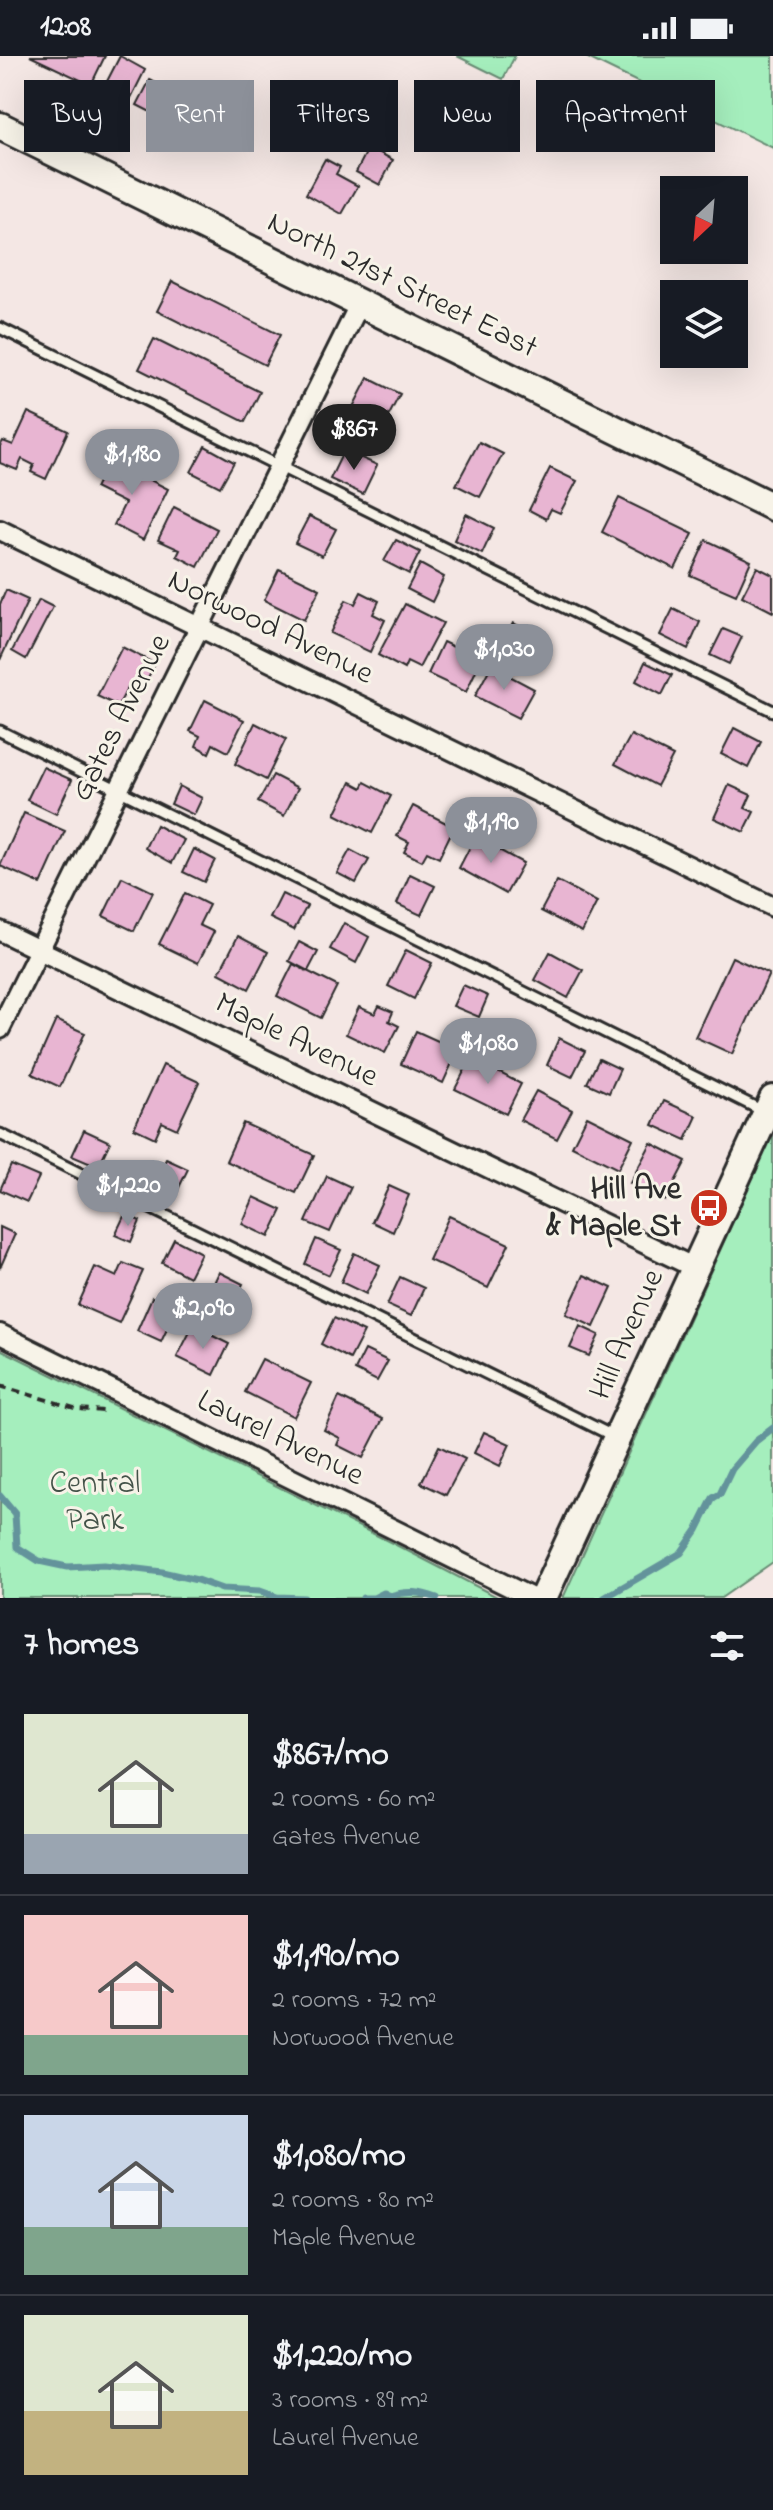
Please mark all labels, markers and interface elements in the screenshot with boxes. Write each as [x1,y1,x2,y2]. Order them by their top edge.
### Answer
text: 12:08 [40,6,91,50]
chip: Buy [24,80,130,152]
chip: Rent [146,80,254,152]
chip: Filters [270,80,398,152]
chip: New [414,80,520,152]
chip: Apartment [536,80,715,152]
north arrow [660,176,748,264]
map controls [660,176,748,368]
street label: North 21st Street East [259,200,545,372]
button: layers [660,280,748,368]
pin: $867 [307,404,401,472]
text: $867 [330,411,378,449]
pin: $1,180 [67,429,197,497]
text: $1,180 [103,436,161,474]
street label: Norwood Avenue [159,558,381,698]
pin: $1,030 [439,624,569,692]
street label: Gates Avenue [60,625,185,810]
text: $1,030 [473,631,535,669]
pin: $1,190 [426,797,556,865]
text: $1,190 [463,804,519,842]
street label: Maple Avenue [206,981,386,1101]
pin: $1,080 [423,1018,553,1086]
text: $1,080 [458,1025,518,1063]
pin: $1,220 [63,1160,193,1228]
text: $1,220 [95,1167,161,1205]
place label: Hill Ave & Maple St [545,1167,683,1251]
bus stop icon: Hill Ave & Maple St [688,1187,730,1229]
street label: Hill Avenue [578,1261,678,1408]
pin: $2,090 [138,1283,268,1351]
text: $2,090 [171,1290,235,1328]
street label: Laurel Avenue [189,1378,372,1500]
park label: Central Park [49,1461,141,1545]
text: 7 homes [24,1621,139,1671]
icon: filters [705,1624,749,1668]
text: $867/mo [272,1731,389,1781]
icon: home [88,1746,184,1842]
text: 2 rooms · 60 m² [272,1781,436,1819]
text: Gates Avenue [272,1819,420,1857]
text: $1,190/mo [272,1932,400,1982]
icon: home [88,1947,184,2043]
text: 2 rooms · 72 m² [272,1982,437,2020]
text: Norwood Avenue [272,2020,454,2058]
text: $1,080/mo [272,2132,406,2182]
icon: home [88,2147,184,2243]
text: 2 rooms · 80 m² [272,2182,434,2220]
text: Maple Avenue [272,2220,415,2258]
text: $1,220/mo [272,2332,412,2382]
icon: home [88,2347,184,2443]
text: 3 rooms · 89 m² [272,2382,428,2420]
text: Laurel Avenue [272,2420,419,2458]

